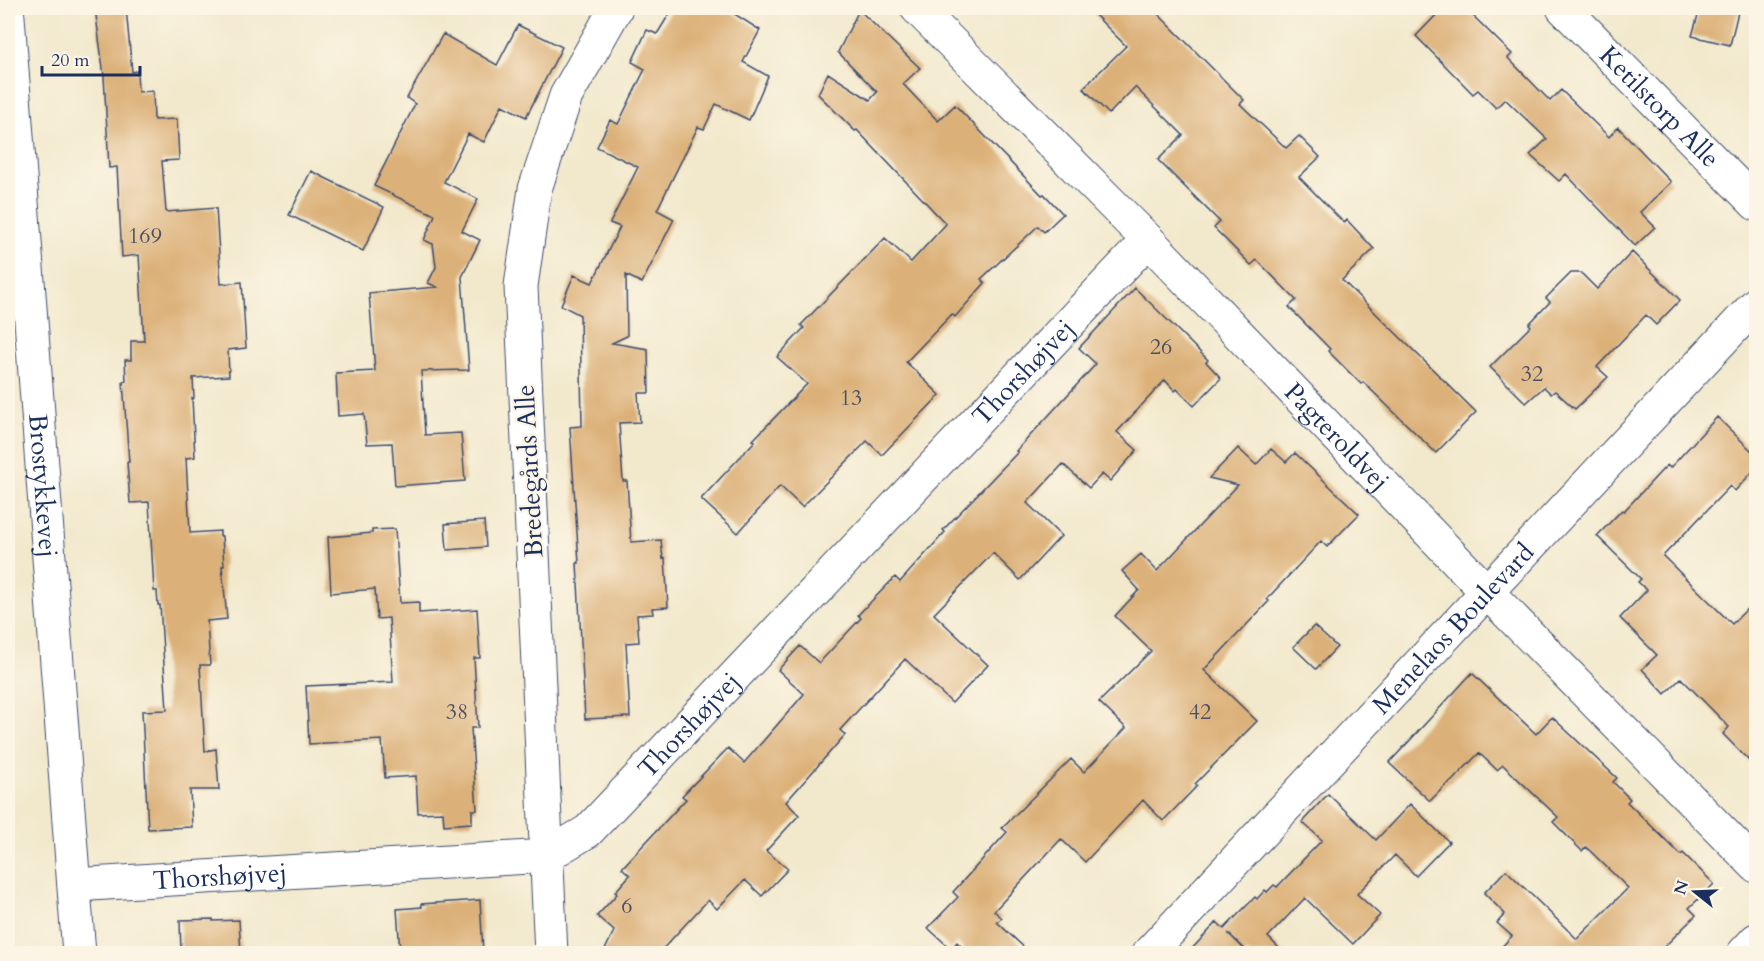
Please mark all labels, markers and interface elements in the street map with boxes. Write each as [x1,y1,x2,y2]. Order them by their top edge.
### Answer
street label: Ketilstorp Alle [1592,38,1727,175]
scale bar [42,39,140,77]
text: 20 m [51,48,90,73]
house number: 169 [128,221,162,251]
street label: Thorshøjvej [964,312,1082,433]
house number: 26 [1150,332,1172,362]
house number: 32 [1521,359,1543,389]
street label: Pagteroldvej [1276,375,1397,498]
house number: 13 [840,383,862,413]
street label: Bredegårds Alle [507,384,552,558]
street label: Brostykkevej [20,413,66,559]
street label: Menelaos Boulevard [1364,535,1542,722]
street label: Thorshøjvej [630,664,748,786]
house number: 38 [446,697,468,727]
house number: 42 [1189,697,1211,727]
street label: Thorshøjvej [152,855,288,898]
north arrow [1665,862,1725,922]
text: N [1669,878,1694,898]
house number: 6 [621,891,633,921]

